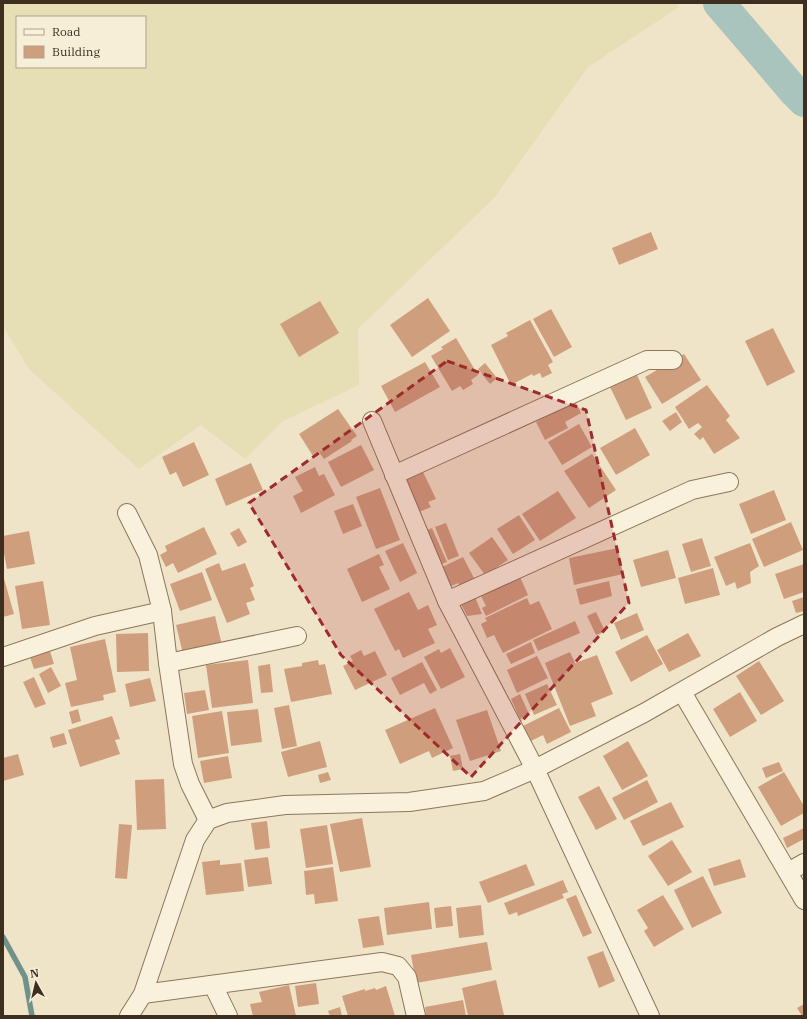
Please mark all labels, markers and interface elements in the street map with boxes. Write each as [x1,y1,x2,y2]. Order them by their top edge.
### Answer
legend [16,16,146,68]
text: Road [52,24,81,39]
text: Building [52,44,100,59]
north arrow [16,963,56,1003]
text: N [29,966,40,981]

